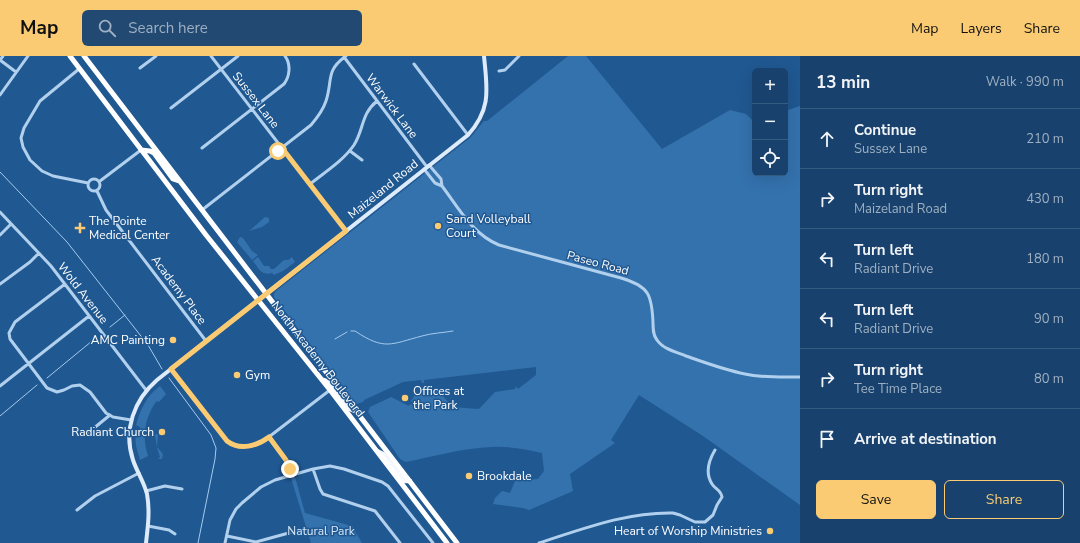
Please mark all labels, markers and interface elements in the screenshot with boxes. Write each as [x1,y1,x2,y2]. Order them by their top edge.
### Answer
search box [82,10,362,46]
text: Map [20,15,58,41]
icon: search [96,17,118,39]
text: Search here [128,18,208,38]
text: Map [911,19,938,38]
text: Layers [960,19,1002,38]
text: Share [1024,19,1060,38]
street label: Sussex Lane [229,68,283,132]
map controls [752,68,788,176]
button: + [752,68,788,104]
street label: Warwick Lane [362,70,422,142]
text: 13 min [816,71,870,94]
text: Walk · 990 m [986,73,1064,91]
button: − [752,104,788,140]
text: Continue [854,120,916,140]
icon: ahead [816,128,838,150]
text: 210 m [1026,130,1064,148]
button: locate [752,140,788,176]
text: Sussex Lane [854,140,927,158]
route start [269,142,287,160]
street label: Maizeland Road [345,156,421,222]
text: Turn right [854,180,923,200]
icon: right [816,188,838,210]
text: 430 m [1026,190,1064,208]
text: Maizeland Road [854,200,947,218]
place label: Sand Volleyball Court [446,211,531,241]
place label: The Pointe Medical Center [89,213,170,243]
marker: Sand Volleyball Court [433,221,443,231]
marker: The Pointe Medical Center [74,222,86,234]
text: Turn left [854,240,913,260]
street label: Paseo Road [565,247,631,279]
icon: left [816,248,838,270]
text: 180 m [1026,250,1064,268]
street label: Academy Place [148,252,210,328]
street label: Wold Avenue [54,259,112,327]
text: Radiant Drive [854,260,933,278]
street label: North Academy Boulevard [268,298,368,420]
text: Turn left [854,300,913,320]
icon: left [816,308,838,330]
text: 90 m [1034,310,1064,328]
text: Radiant Drive [854,320,933,338]
place label: AMC Painting [91,332,165,348]
marker: AMC Painting [168,335,178,345]
text: Turn right [854,360,923,380]
place label: Gym [245,367,270,383]
icon: right [816,368,838,390]
marker: Gym [232,370,242,380]
text: 80 m [1034,370,1064,388]
text: Tee Time Place [854,380,942,398]
place label: Offices at the Park [413,383,465,413]
marker: Offices at the Park [400,393,410,403]
place label: Radiant Church [71,424,154,440]
marker: Radiant Church [157,427,167,437]
icon: arrive [816,428,838,450]
text: Arrive at destination [854,429,997,449]
route end [281,460,299,478]
place label: Brookdale [477,468,532,484]
marker: Brookdale [464,471,474,481]
button: Save [816,480,936,519]
button: Share [944,480,1064,519]
park label: Natural Park [287,523,356,539]
place label: Heart of Worship Ministries [614,523,762,539]
marker: Heart of Worship Ministries [765,526,775,536]

